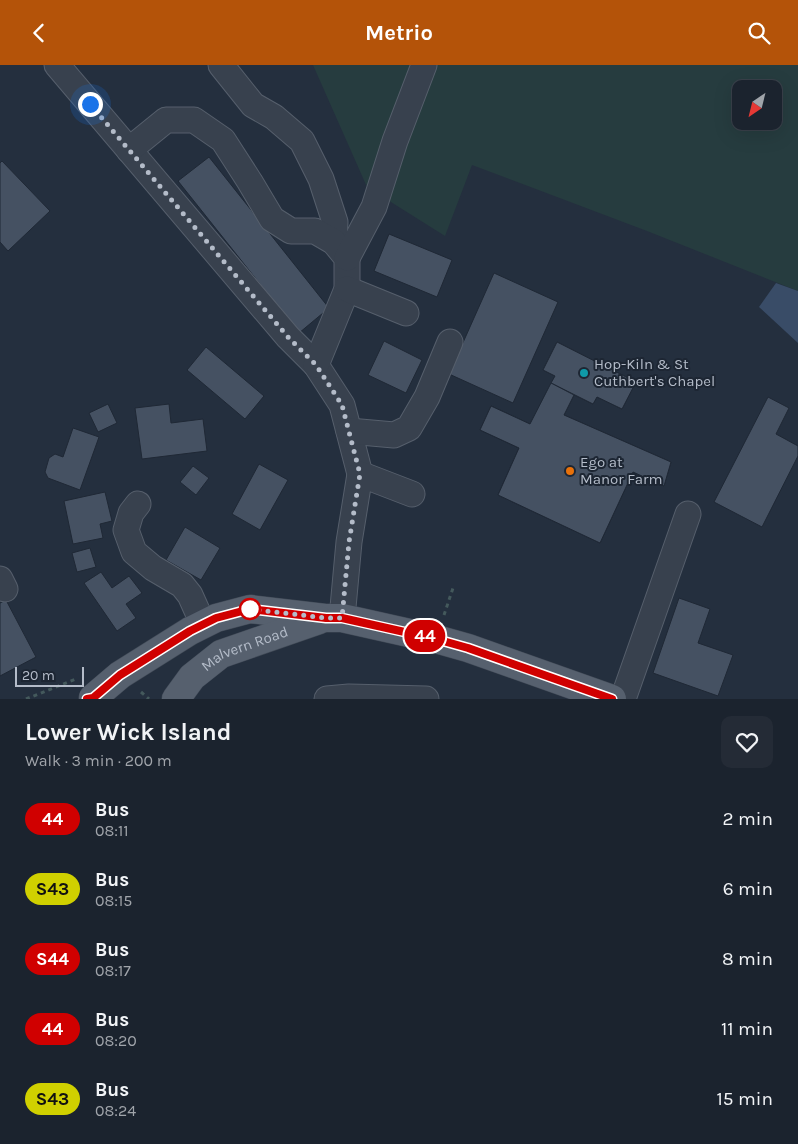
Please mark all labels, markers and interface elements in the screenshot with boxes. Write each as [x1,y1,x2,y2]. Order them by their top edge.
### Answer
icon: back [25,19,53,47]
icon: search [745,19,773,47]
text: Metrio [365,20,433,46]
north arrow [732,80,782,130]
map controls [732,80,782,130]
your location [78,92,103,117]
place label: Hop-Kiln & St Cuthbert's Chapel [594,355,715,390]
marker: Hop-Kiln & St Cuthbert's Chapel [578,367,590,379]
place label: Ego at Manor Farm [580,453,662,488]
marker: Ego at Manor Farm [564,465,576,477]
unlabelled marker [239,598,261,620]
line badge: 44 [402,620,448,652]
street label: Malvern Road [198,622,290,675]
text: 44 [414,625,436,647]
scale bar [15,664,84,687]
text: 20 m [22,667,55,684]
button: heart [721,716,773,768]
text: Lower Wick Island [25,718,231,746]
text: Walk · 3 min · 200 m [25,751,172,770]
text: Bus [95,799,129,821]
text: 44 [42,808,63,830]
text: 2 min [723,808,773,830]
text: 08:11 [95,821,129,840]
text: Bus [95,869,129,891]
text: S43 [36,878,69,900]
text: 6 min [723,878,773,900]
text: 08:15 [95,891,132,910]
text: Bus [95,939,129,961]
text: S44 [36,948,69,970]
text: 8 min [722,948,773,970]
text: 08:17 [95,961,131,980]
text: Bus [95,1009,129,1031]
text: 44 [42,1018,63,1040]
text: 11 min [721,1018,773,1040]
text: 08:20 [95,1031,137,1050]
text: Bus [95,1079,129,1101]
text: S43 [36,1088,69,1110]
text: 15 min [717,1088,773,1110]
text: 08:24 [95,1101,136,1120]

